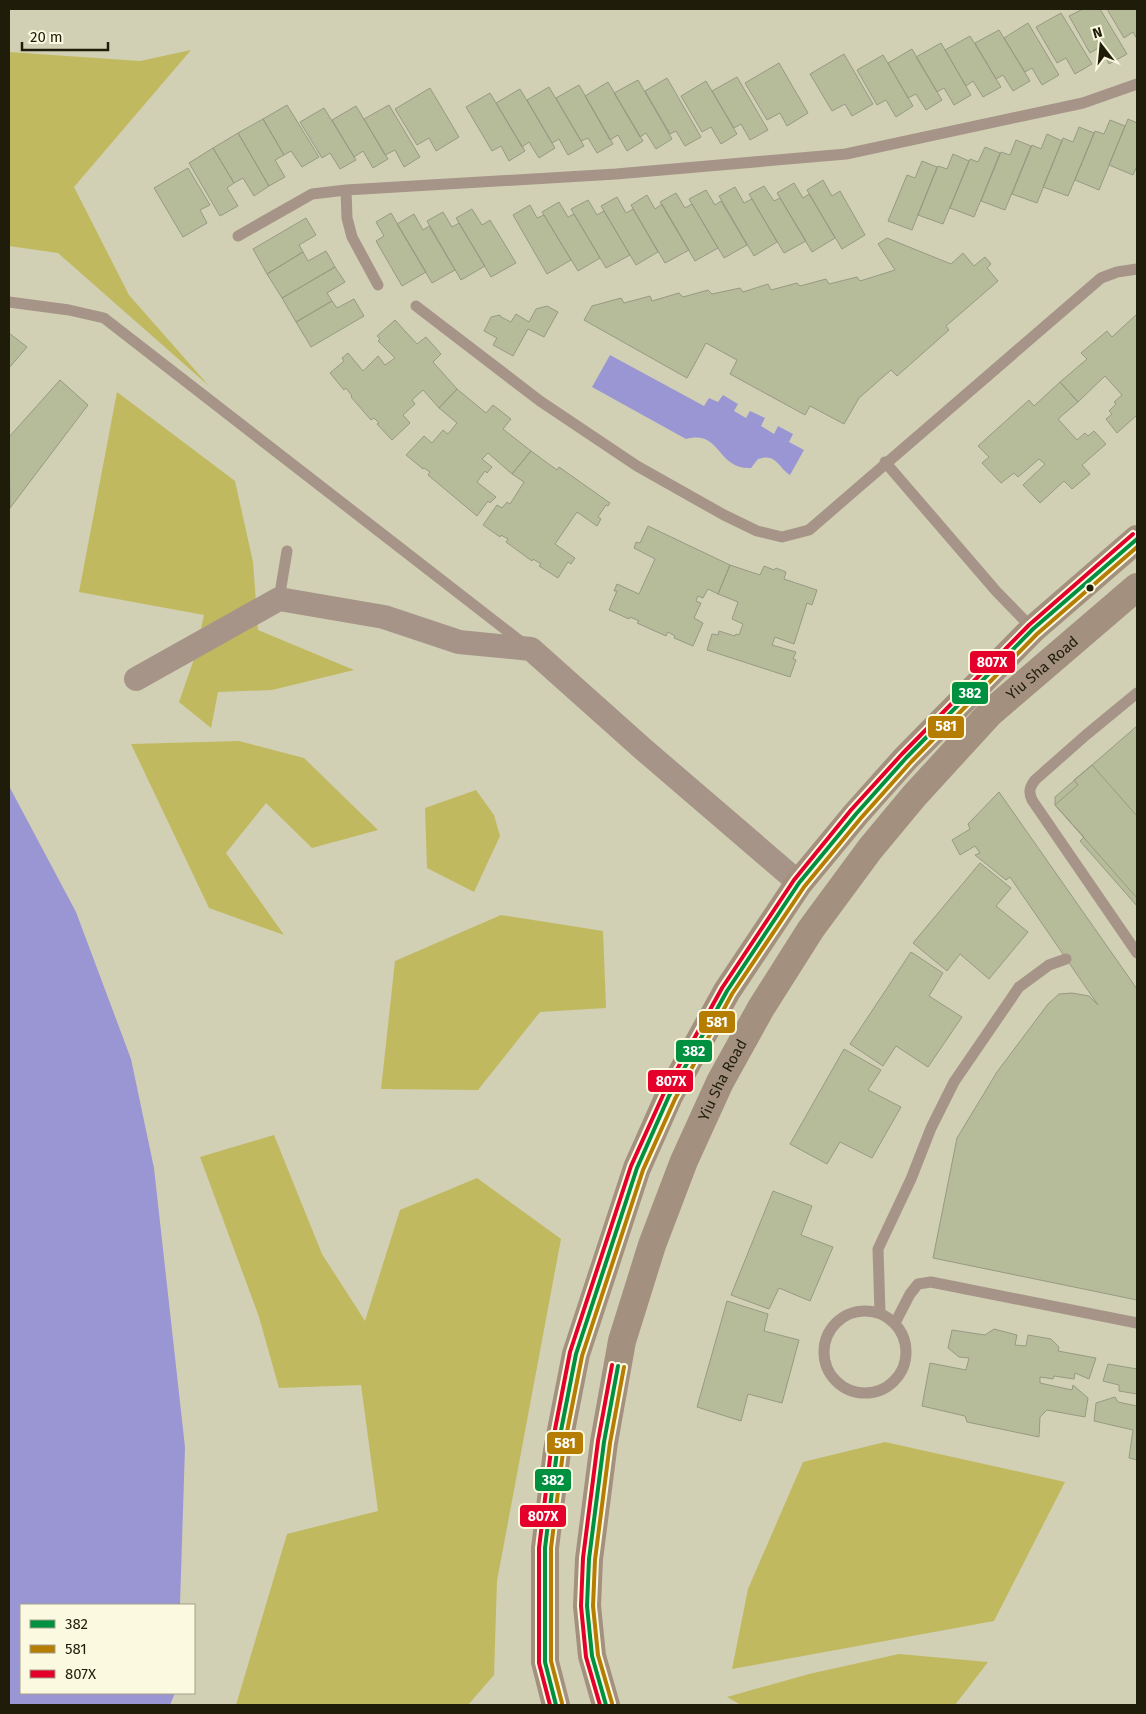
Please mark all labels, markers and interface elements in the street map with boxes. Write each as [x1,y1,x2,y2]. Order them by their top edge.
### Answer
scale bar [22,20,109,52]
north arrow [1076,20,1126,70]
text: N [1091,24,1104,42]
text: 20 m [30,28,63,46]
unlabelled marker [1085,583,1095,593]
street label: Yiu Sha Road [1003,632,1082,704]
line badge: 807X [969,650,1016,674]
text: 807X [977,654,1008,671]
line badge: 382 [951,681,989,705]
text: 382 [958,685,981,702]
line badge: 581 [927,715,965,739]
text: 581 [935,718,957,735]
line badge: 581 [698,1010,736,1034]
text: 581 [706,1014,728,1031]
street label: Yiu Sha Road [695,1036,751,1124]
line badge: 382 [675,1039,713,1063]
text: 382 [682,1043,705,1060]
line badge: 807X [647,1069,694,1093]
text: 807X [656,1073,687,1090]
line badge: 581 [546,1431,584,1455]
text: 581 [554,1435,576,1452]
line badge: 382 [534,1468,572,1492]
text: 382 [541,1472,564,1489]
line badge: 807X [519,1504,567,1528]
text: 807X [528,1508,559,1525]
legend [20,1604,195,1694]
text: 382 [65,1615,88,1633]
text: 581 [65,1640,87,1658]
text: 807X [65,1665,97,1683]

